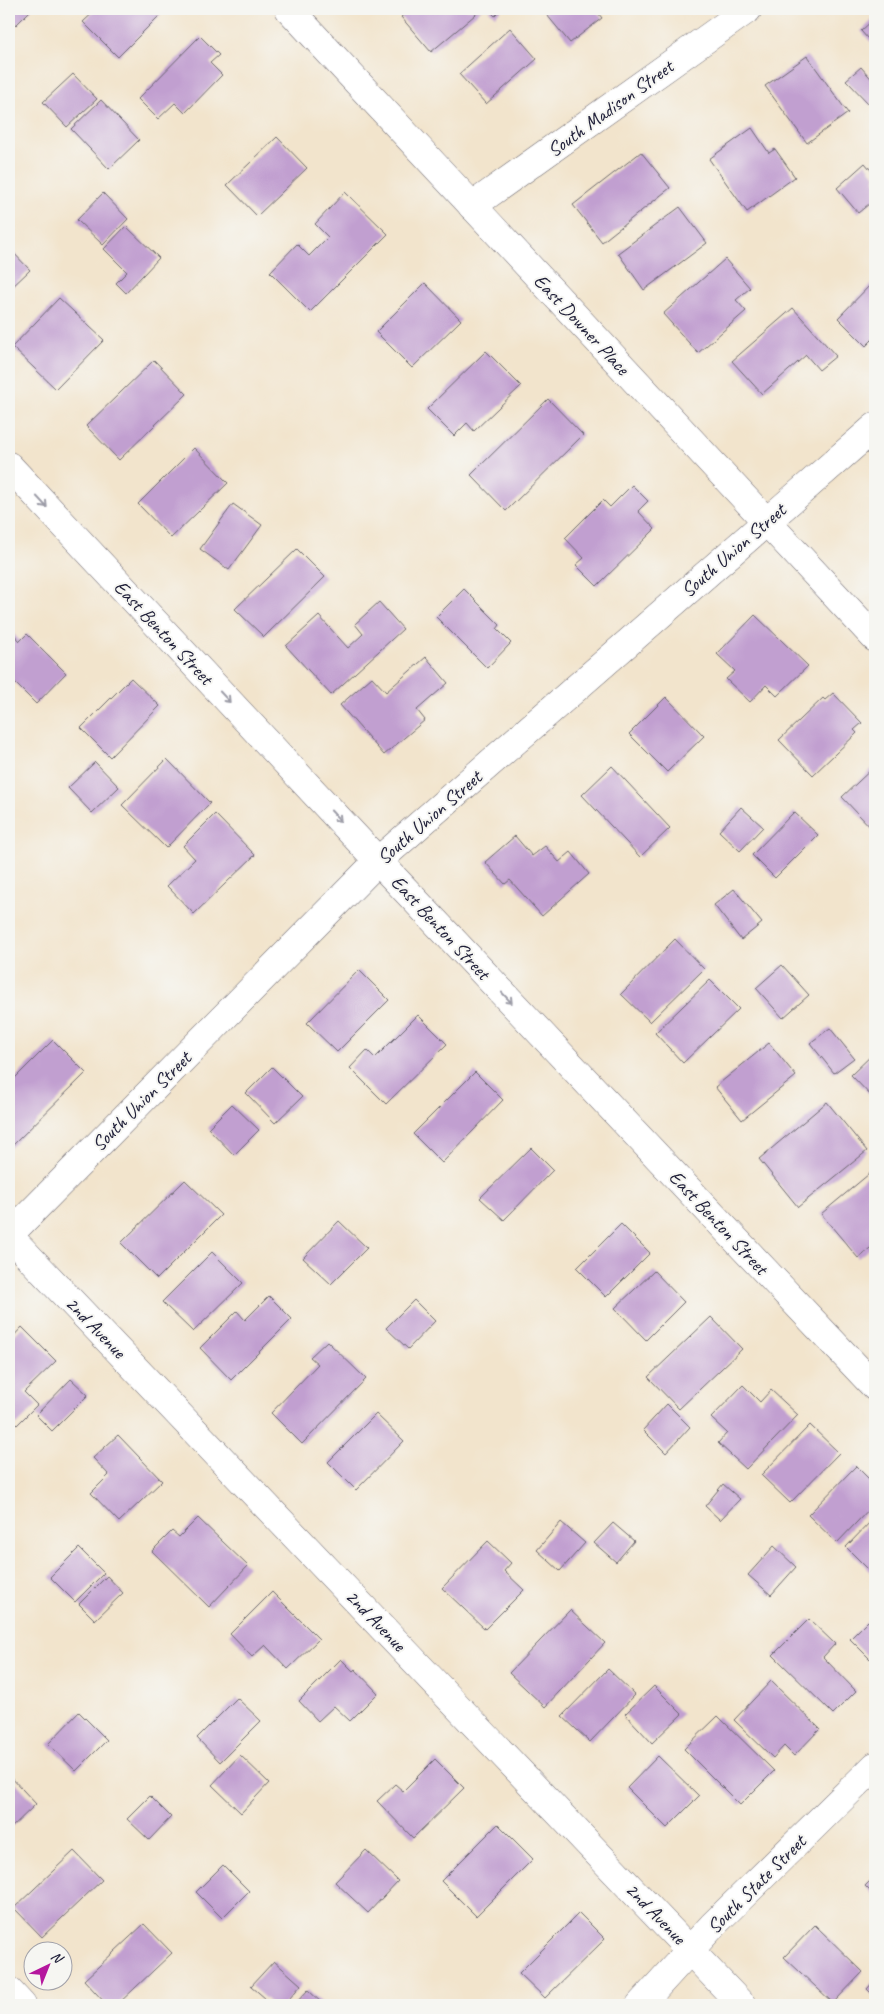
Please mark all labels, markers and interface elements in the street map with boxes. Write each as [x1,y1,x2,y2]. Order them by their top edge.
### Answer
street label: South Madison Street [542,53,680,162]
street label: East Downer Place [528,269,636,381]
one-way arrow [36,495,48,508]
street label: South Union Street [676,496,793,603]
street label: East Benton Street [109,575,220,692]
one-way arrow [219,691,231,703]
street label: South Union Street [372,763,489,870]
one-way arrow [330,809,342,822]
street label: East Benton Street [386,870,497,987]
one-way arrow [501,991,513,1004]
street label: South Union Street [86,1045,198,1156]
street label: East Benton Street [664,1165,775,1282]
street label: 2nd Avenue [60,1291,132,1365]
street label: 2nd Avenue [340,1584,412,1658]
street label: South State Street [702,1828,813,1939]
street label: 2nd Avenue [620,1877,692,1951]
north arrow [22,1942,72,1992]
text: N [48,1948,67,1968]

